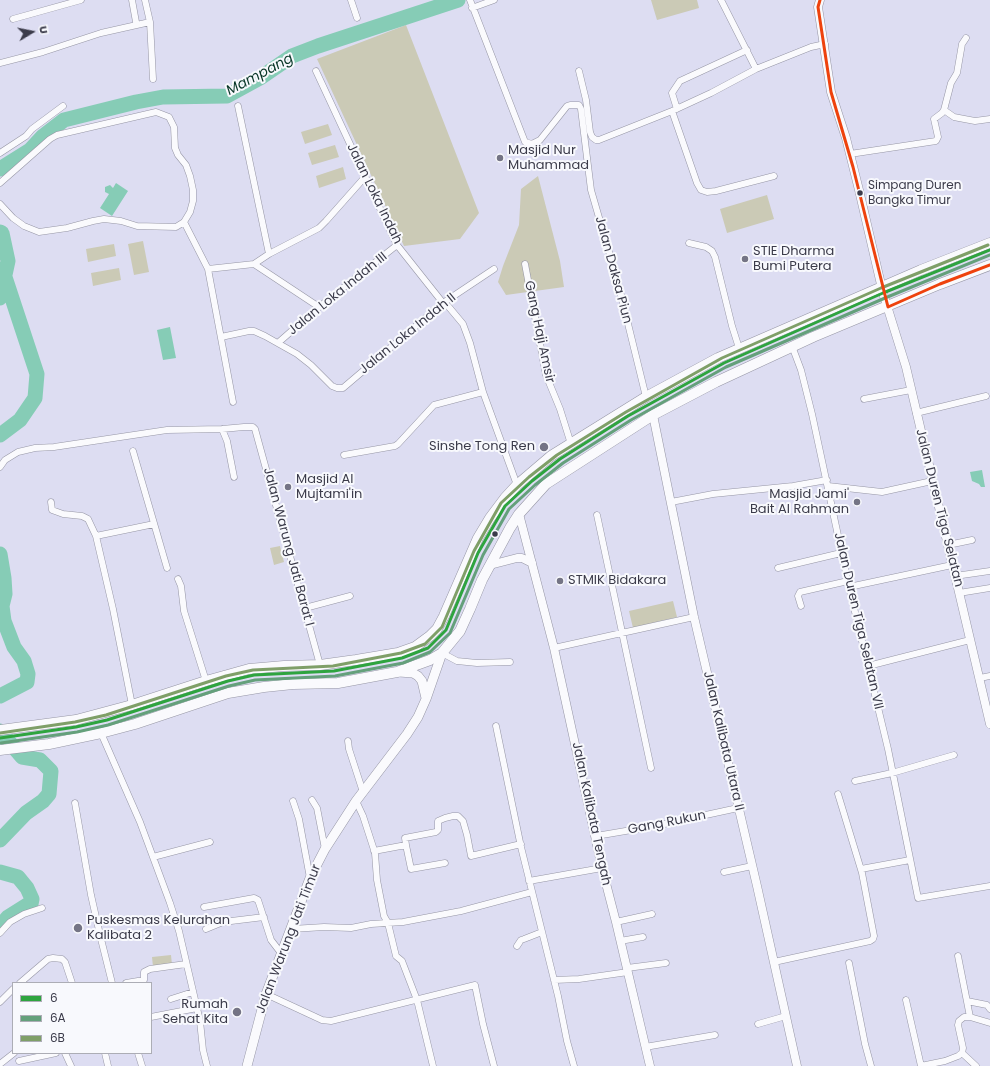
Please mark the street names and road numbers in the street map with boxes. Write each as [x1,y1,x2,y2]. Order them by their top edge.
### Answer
street label: Jalan Loka Indah [343,141,405,247]
street label: Jalan Daksa Piun [591,215,635,325]
street label: Jalan Loka Indah III [285,249,391,339]
street label: Gang Haji Amsir [521,279,557,385]
street label: Jalan Loka Indah II [357,290,459,378]
street label: Jalan Duren Tiga Selatan [912,427,966,589]
street label: Jalan Warung Jati Barat I [259,466,317,628]
street label: Jalan Duren Tiga Selatan VII [830,531,886,711]
street label: Jalan Kalibata Utara II [699,670,747,812]
street label: Jalan Kalibata Tengah [568,741,614,887]
street label: Gang Rukun [627,808,707,838]
street label: Jalan Warung Jati Timur [253,862,325,1016]

